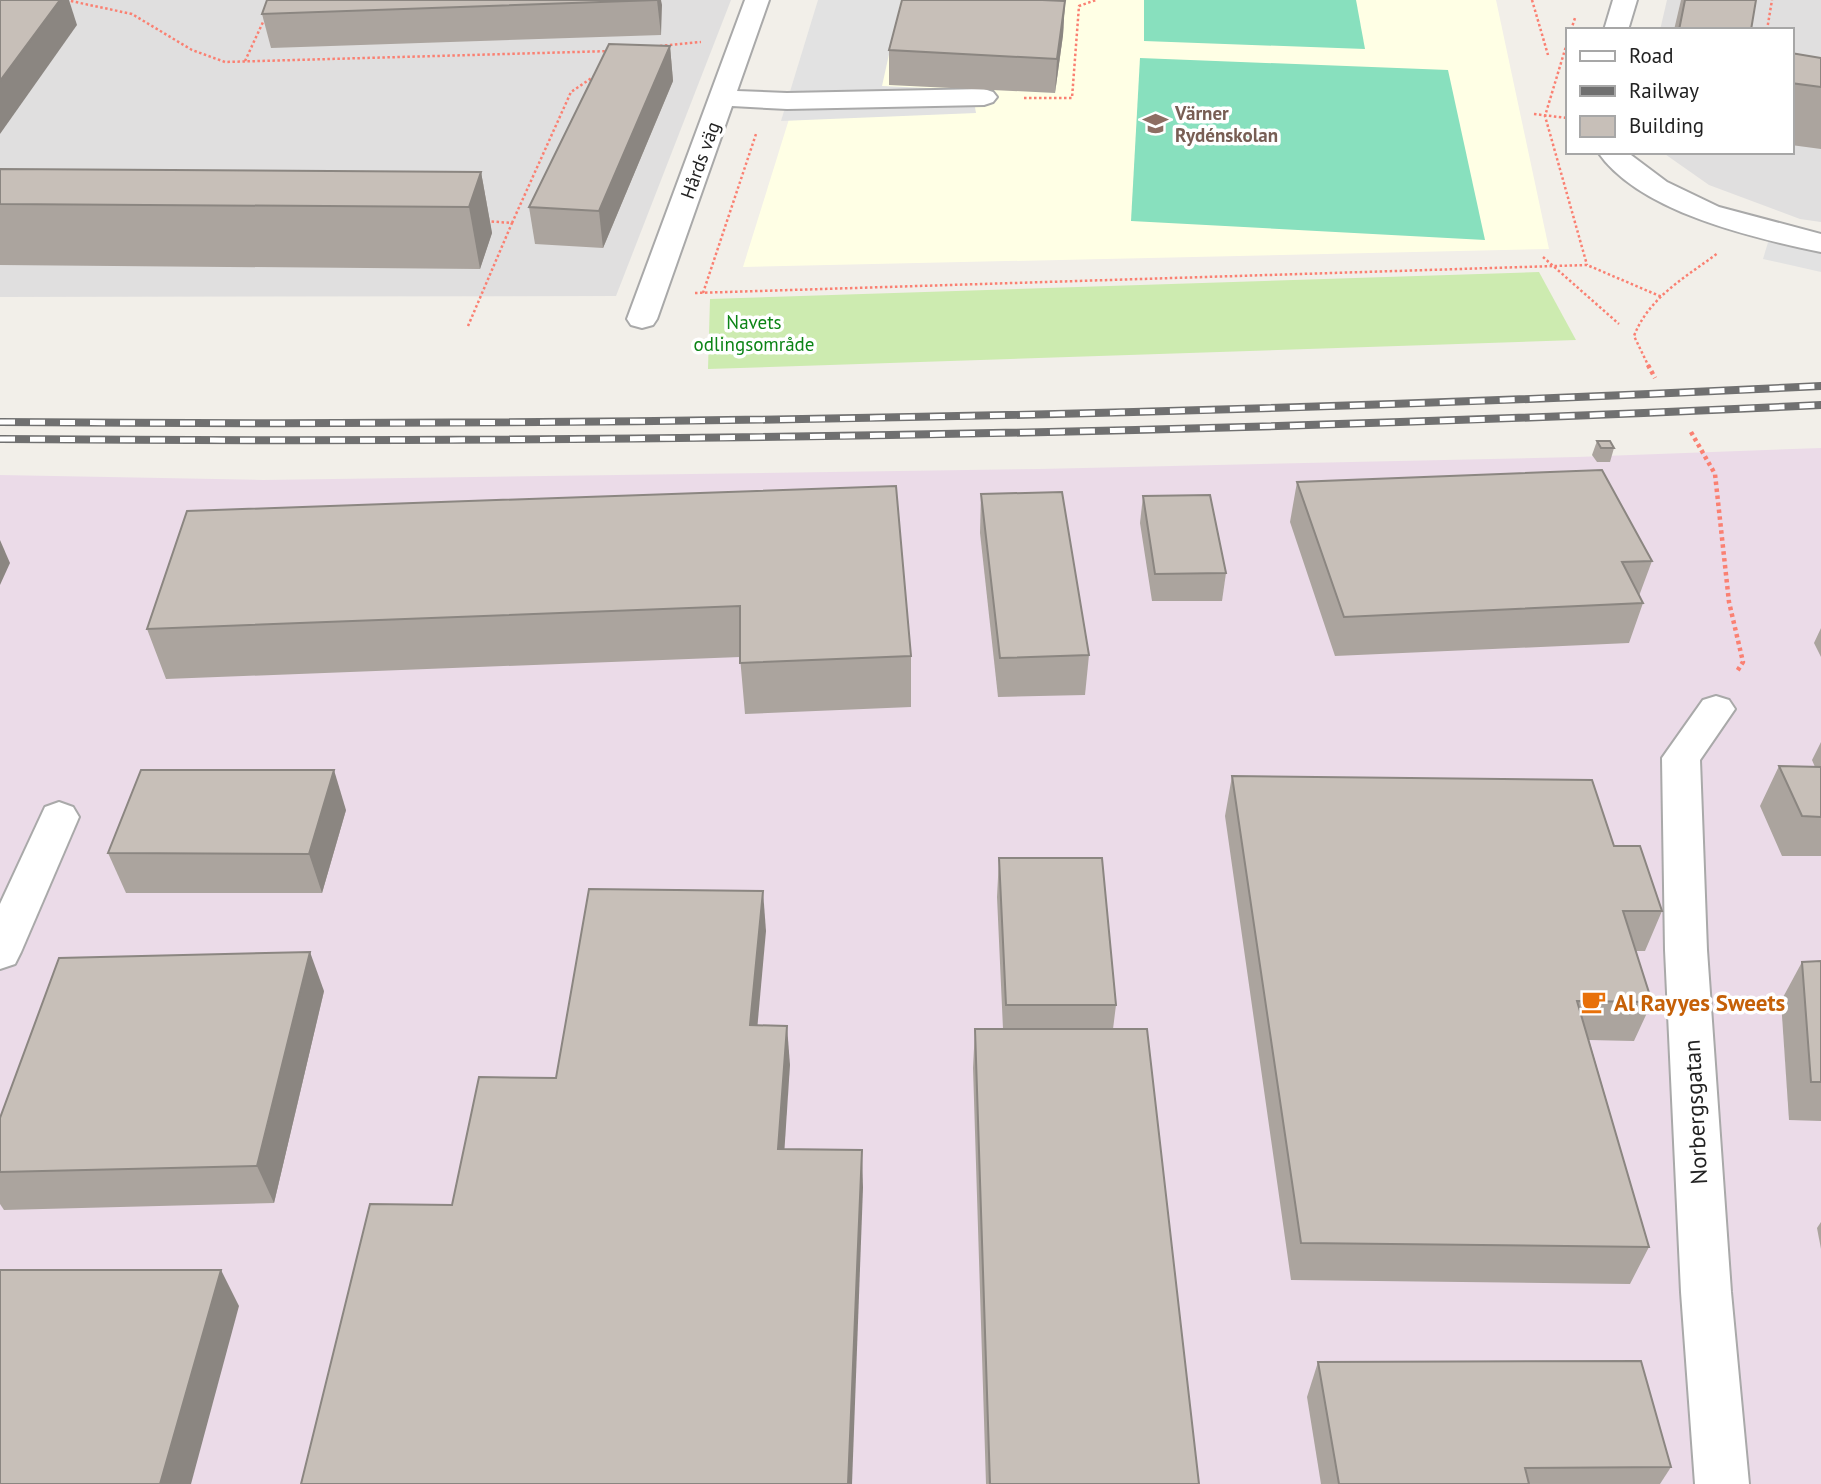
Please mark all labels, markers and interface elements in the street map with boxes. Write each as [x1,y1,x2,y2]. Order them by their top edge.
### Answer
legend [1566,28,1793,154]
text: Road [1629,42,1673,69]
text: Railway [1629,77,1699,104]
place label: Värner Rydénskolan [1174,101,1278,147]
school or university icon: Värner Rydénskolan [1141,110,1169,138]
text: Building [1629,112,1704,139]
street label: Hårds väg [675,118,725,202]
park label: Navets odlingsområde [693,310,815,356]
cafe icon: Al Rayyes Sweets [1580,988,1608,1016]
place label: Al Rayyes Sweets [1614,988,1786,1017]
street label: Norbergsgatan [1677,1039,1713,1185]

